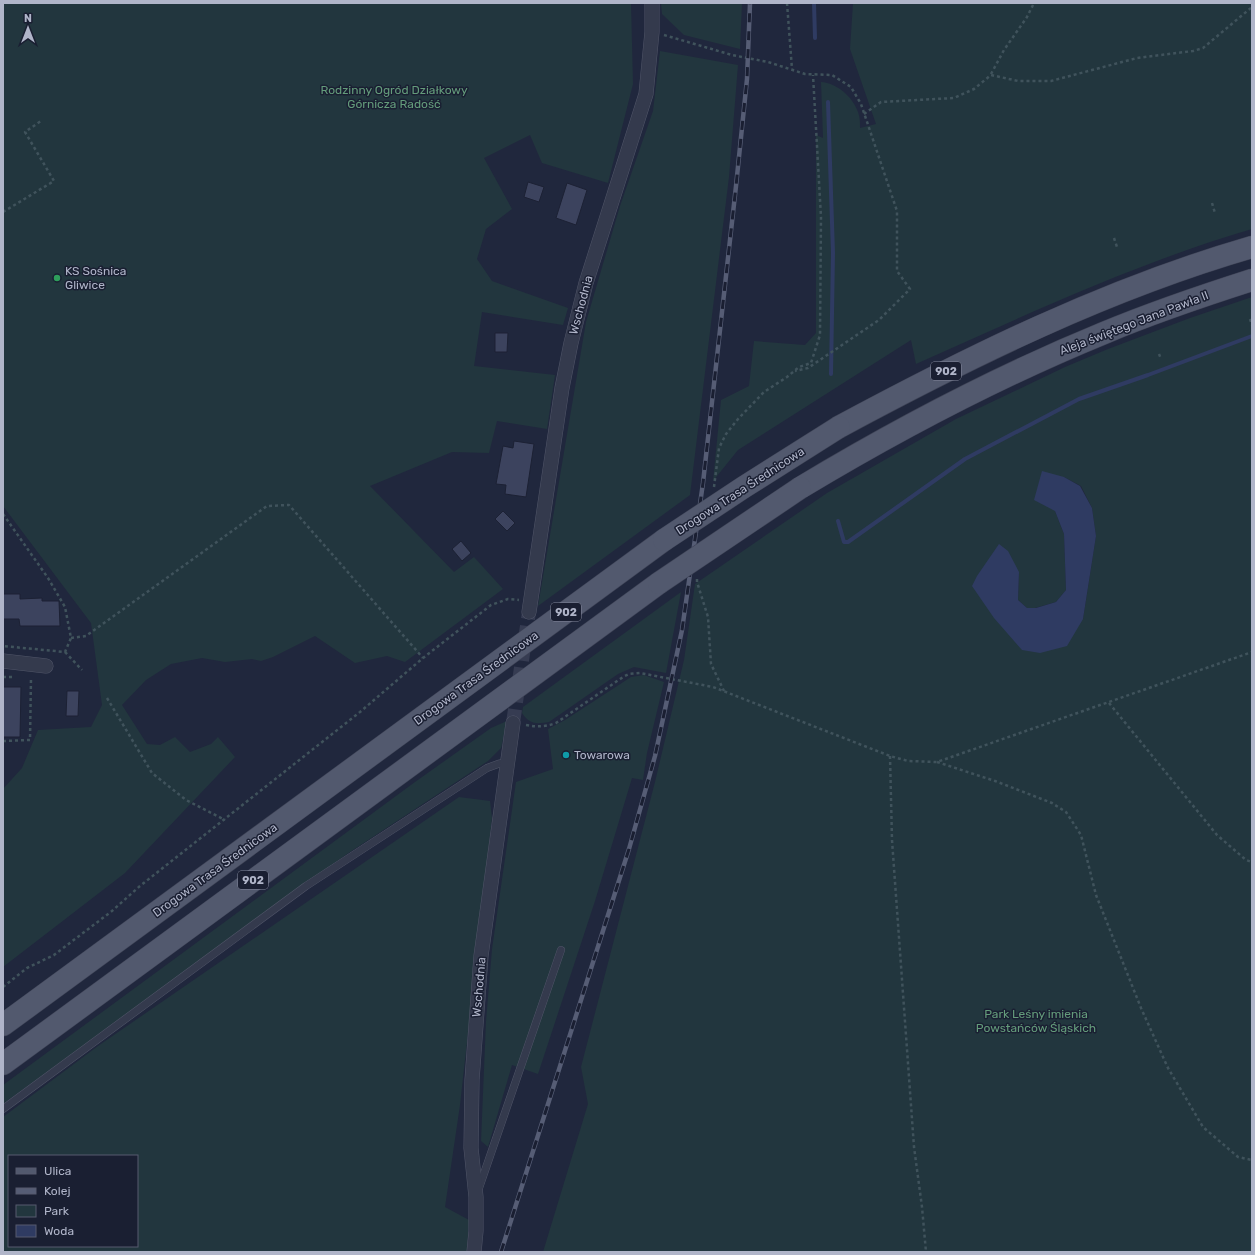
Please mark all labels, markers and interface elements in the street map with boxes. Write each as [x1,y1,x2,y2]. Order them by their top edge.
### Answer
north arrow [8,8,48,48]
text: N [24,12,32,25]
park label: Rodzinny Ogród Działkowy Górnicza Radość [320,83,468,111]
place label: KS Sośnica Gliwice [65,264,126,292]
marker: KS Sośnica Gliwice [52,273,62,283]
street label: Wschodnia [566,274,596,336]
street label: Aleja świętego Jana Pawła II [1058,288,1210,358]
road number: 902 [931,362,961,380]
street label: Drogowa Trasa Średnicowa [673,444,807,538]
road number: 902 [551,603,581,621]
street label: Drogowa Trasa Średnicowa [411,628,541,728]
place label: Towarowa [574,748,630,762]
marker: Towarowa [561,750,571,760]
street label: Drogowa Trasa Średnicowa [150,820,280,920]
road number: 902 [238,871,268,889]
street label: Wschodnia [469,956,489,1018]
park label: Park Leśny imienia Powstańców Śląskich [976,1007,1096,1035]
legend [8,1155,138,1247]
text: Ulica [44,1164,71,1178]
text: Kolej [44,1184,70,1198]
text: Park [44,1204,70,1218]
text: Woda [44,1224,74,1238]

